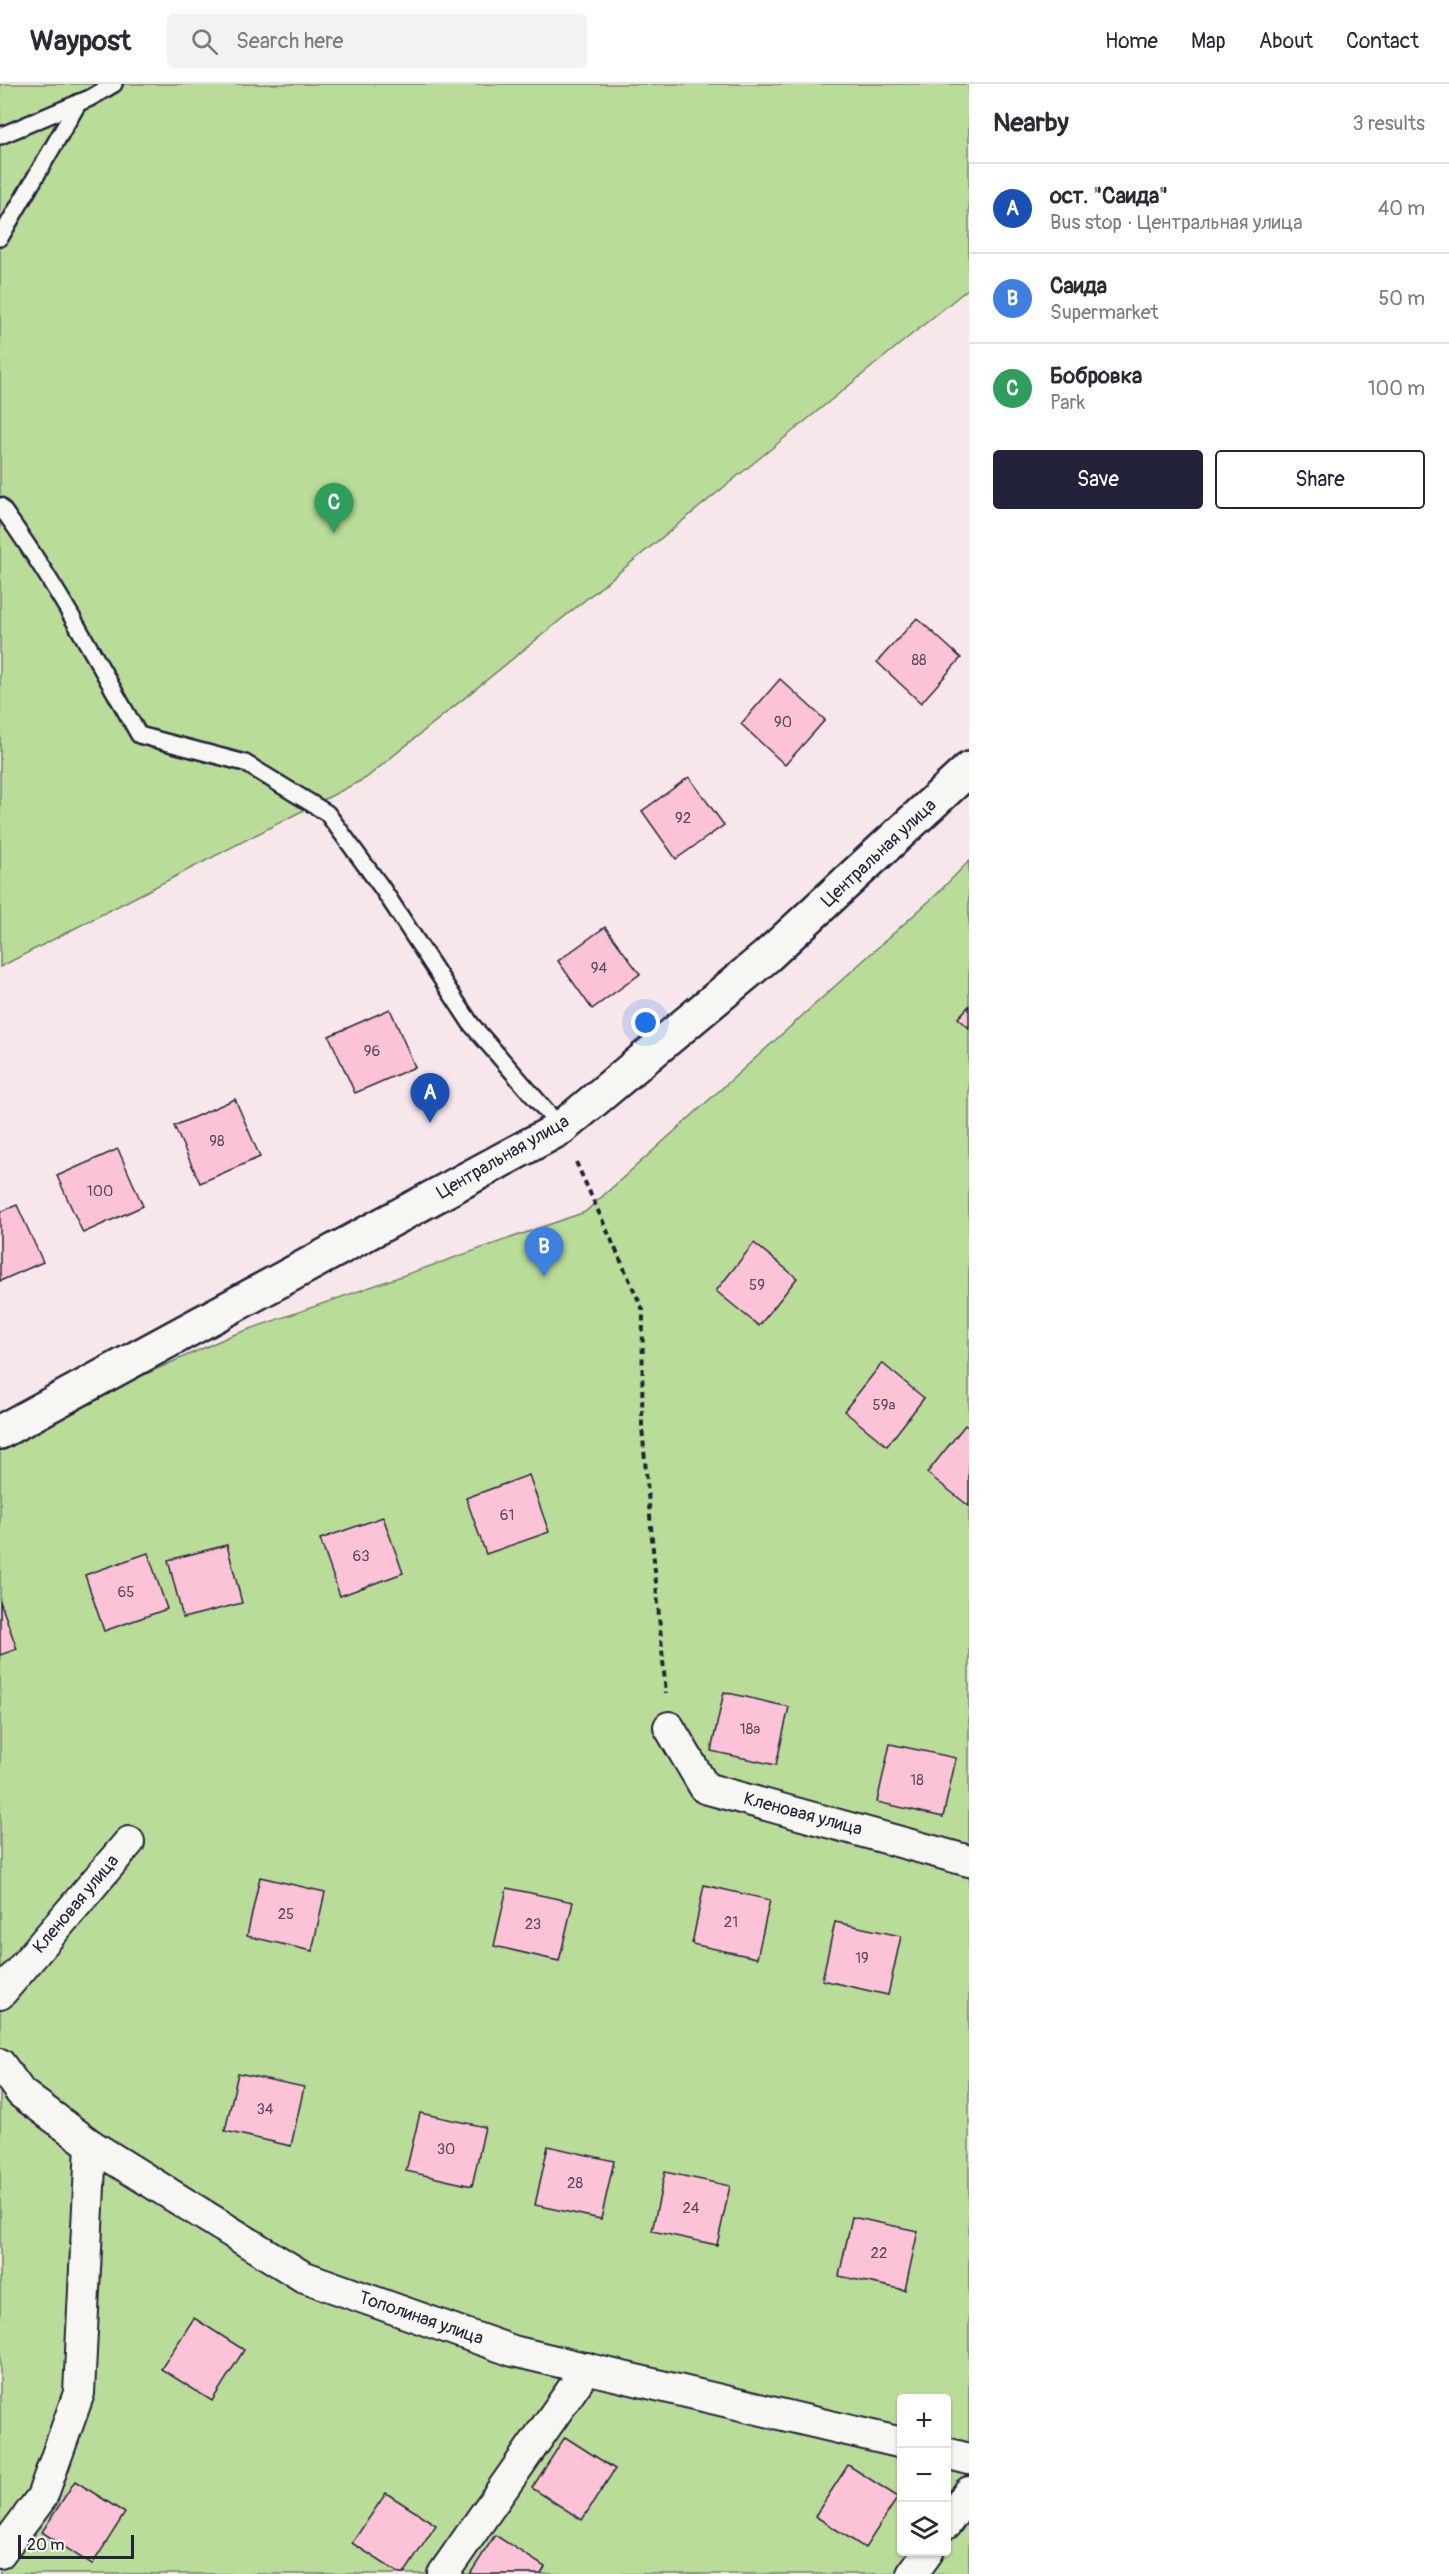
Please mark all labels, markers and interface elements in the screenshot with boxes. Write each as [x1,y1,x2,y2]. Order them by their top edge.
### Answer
search box [167,14,587,68]
text: Waypost [30,24,131,59]
icon: search [188,25,221,58]
text: Search here [236,27,343,55]
text: Home [1105,28,1158,55]
text: Map [1191,28,1226,55]
text: About [1259,28,1313,55]
text: Contact [1346,28,1419,55]
text: Nearby [993,107,1069,139]
text: 3 results [1353,111,1425,136]
text: ост. "Саида" [1050,182,1168,210]
text: A [1006,196,1019,221]
text: 40 m [1378,196,1425,221]
text: Bus stop · Центральная улица [1050,210,1303,235]
text: Саида [1050,272,1107,300]
text: B [1007,286,1018,311]
text: 50 m [1378,286,1425,311]
text: Supermarket [1050,300,1159,325]
text: Бобровка [1050,362,1142,390]
text: C [1006,376,1019,401]
text: 100 m [1368,376,1425,401]
text: Park [1050,390,1085,415]
button: Save [993,450,1203,509]
button: Share [1215,450,1425,509]
pin: C [314,484,354,533]
house number: 88 [911,651,927,670]
house number: 90 [774,713,792,732]
street label: Центральная улица [817,794,941,912]
house number: 92 [675,809,691,828]
house number: 94 [591,959,608,978]
your location [631,1008,660,1037]
house number: 96 [364,1042,380,1061]
pin: A [410,1074,450,1123]
street label: Центральная улица [433,1110,573,1204]
house number: 98 [209,1132,225,1151]
house number: 100 [87,1182,113,1201]
pin: B [524,1228,564,1277]
house number: 59 [749,1276,765,1295]
house number: 59а [873,1396,895,1415]
house number: 61 [500,1506,514,1525]
house number: 63 [352,1547,370,1566]
house number: 65 [118,1583,134,1602]
house number: 18а [740,1720,760,1739]
house number: 18 [910,1771,924,1790]
street label: Кленовая улица [741,1787,865,1841]
street label: Кленовая улица [28,1850,124,1958]
house number: 25 [278,1905,294,1924]
house number: 21 [724,1913,738,1932]
house number: 23 [525,1915,541,1934]
house number: 19 [855,1949,869,1968]
house number: 34 [256,2100,274,2119]
house number: 30 [437,2140,455,2159]
house number: 28 [567,2174,583,2193]
house number: 24 [682,2199,700,2218]
house number: 22 [871,2244,887,2263]
street label: Тополиная улица [356,2286,486,2350]
map controls [897,2394,951,2556]
button: + [897,2394,951,2448]
button: − [897,2448,951,2502]
button: layers [897,2502,951,2556]
scale bar [18,2532,134,2560]
text: 20 m [27,2535,65,2555]

